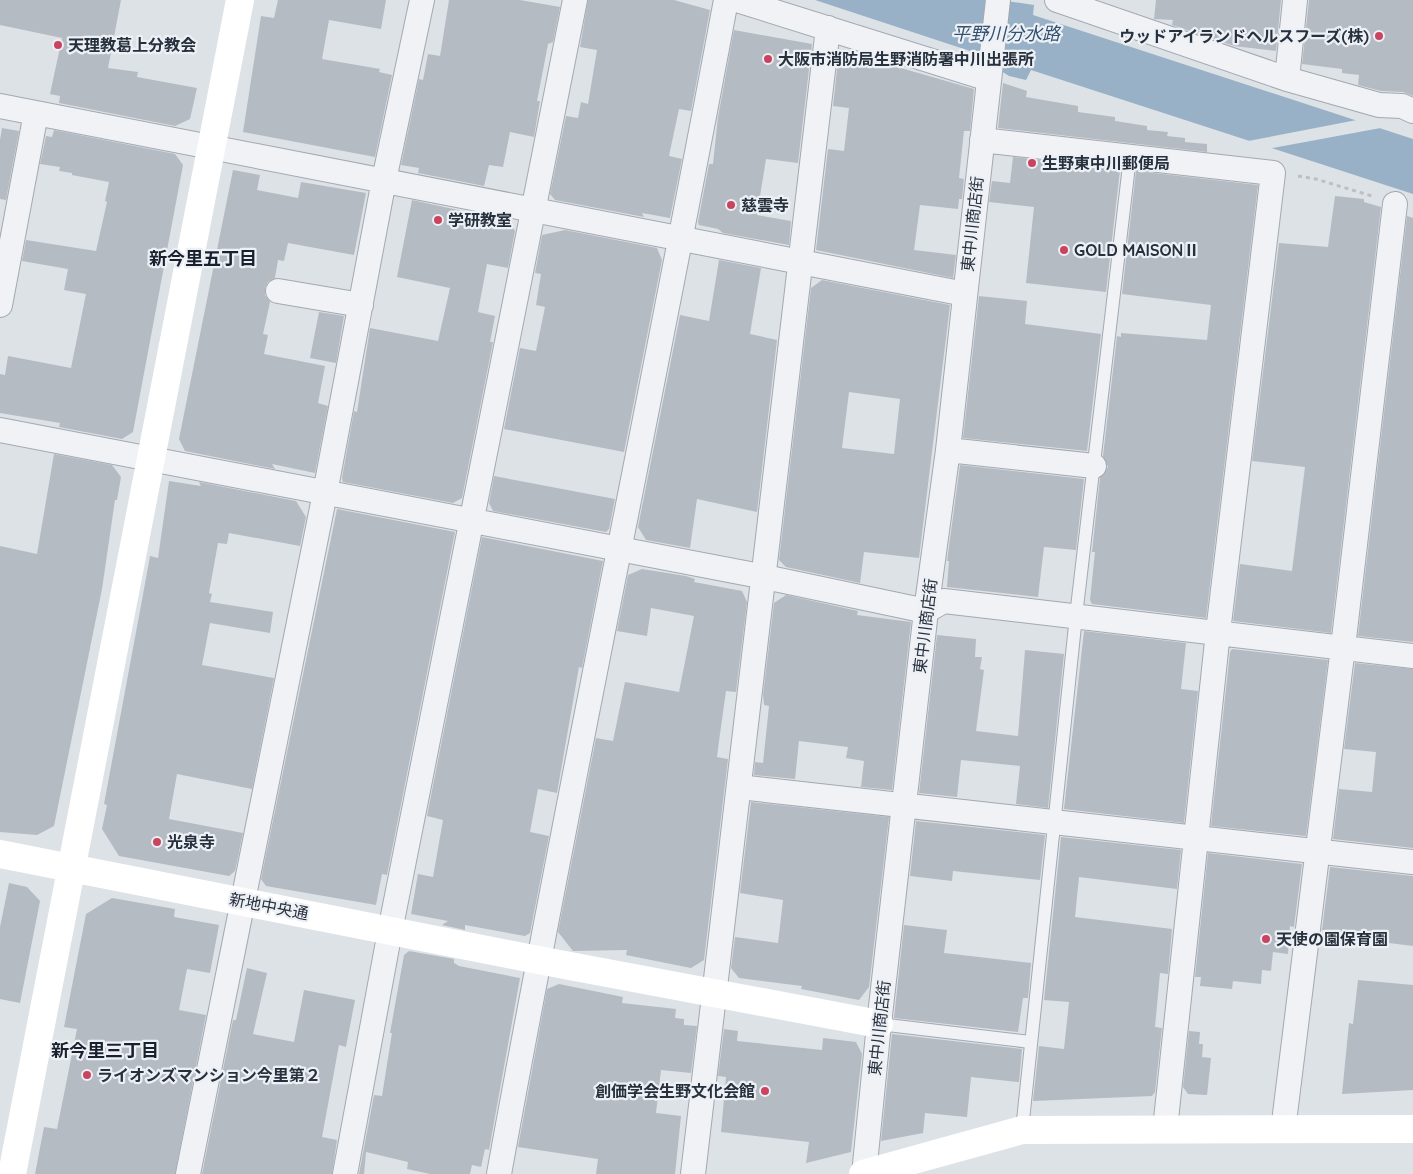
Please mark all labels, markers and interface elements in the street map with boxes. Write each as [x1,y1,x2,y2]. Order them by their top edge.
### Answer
water label: 平野川分水路 [952,22,1062,45]
place label: ウッドアイランドヘルスフーズ(株) [1119,26,1369,46]
marker: ウッドアイランドヘルスフーズ(株) [1373,30,1385,42]
place label: 天理教葛上分教会 [68,35,196,55]
marker: 天理教葛上分教会 [52,39,64,51]
place label: 大阪市消防局生野消防署中川出張所 [778,49,1034,69]
marker: 大阪市消防局生野消防署中川出張所 [762,53,774,65]
place label: 生野東中川郵便局 [1042,153,1170,173]
marker: 生野東中川郵便局 [1026,157,1038,169]
street label: 東中川商店街 [957,175,987,273]
place label: 慈雲寺 [741,195,789,215]
marker: 慈雲寺 [725,199,737,211]
place label: 学研教室 [448,210,512,230]
marker: 学研教室 [432,214,444,226]
place label: GOLD MAISONⅡ [1074,240,1199,260]
marker: GOLD MAISONⅡ [1058,244,1070,256]
district label: 新今里五丁目 [149,247,257,270]
street label: 東中川商店街 [909,577,941,675]
place label: 光泉寺 [167,832,215,852]
marker: 光泉寺 [151,836,163,848]
street label: 新地中央通 [228,889,310,923]
place label: 天使の園保育園 [1276,929,1388,949]
marker: 天使の園保育園 [1260,933,1272,945]
street label: 東中川商店街 [864,979,894,1077]
district label: 新今里三丁目 [51,1039,159,1062]
place label: ライオンズマンション今里第２ [97,1065,321,1085]
marker: ライオンズマンション今里第２ [81,1069,93,1081]
place label: 創価学会生野文化会館 [595,1081,755,1101]
marker: 創価学会生野文化会館 [759,1085,771,1097]

